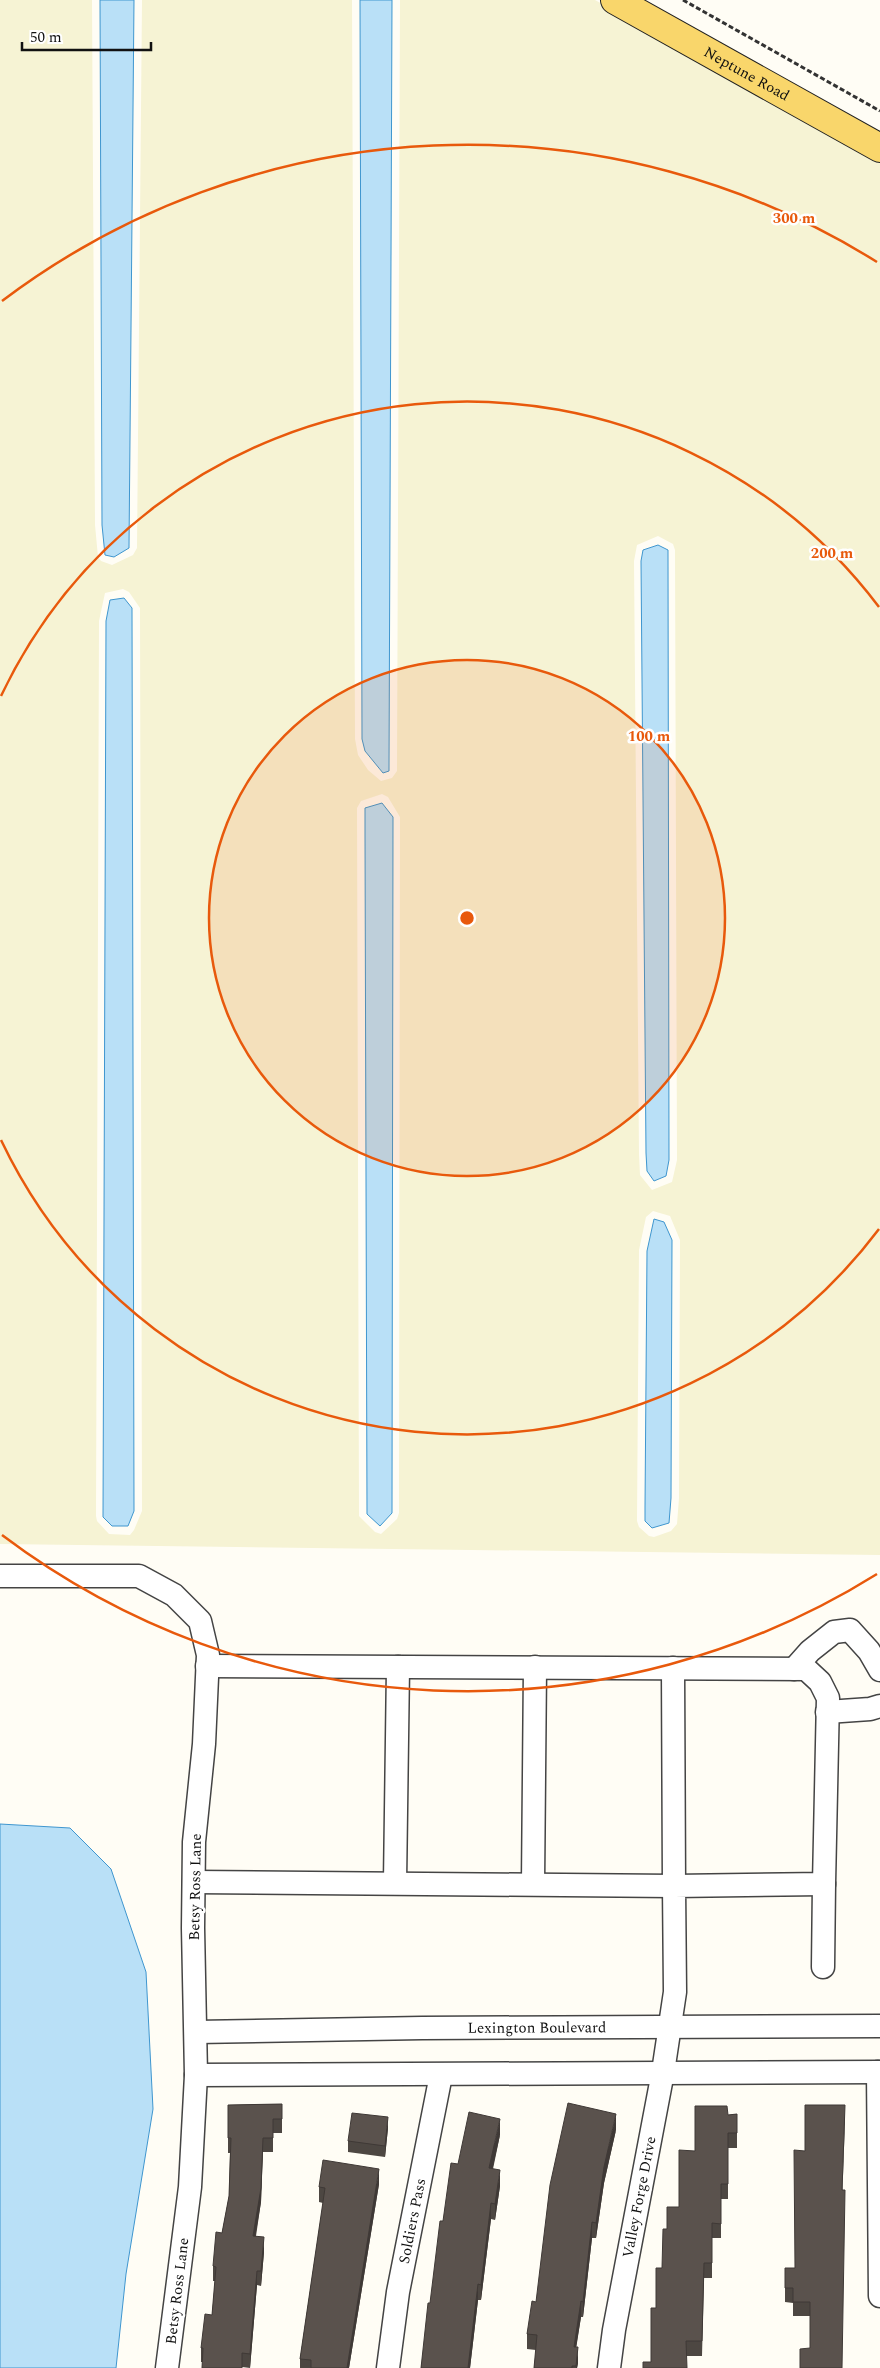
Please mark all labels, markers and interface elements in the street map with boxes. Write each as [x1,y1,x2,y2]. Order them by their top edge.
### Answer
scale bar [22,20,151,52]
text: 50 m [30,26,62,49]
street label: Neptune Road [699,41,794,107]
text: 300 m [773,207,816,230]
text: 200 m [811,542,854,565]
text: 100 m [628,725,671,748]
centre of rings [458,909,476,927]
street label: Betsy Ross Lane [183,1833,208,1941]
street label: Lexington Boulevard [468,2016,606,2040]
street label: Valley Forge Drive [616,2134,663,2260]
street label: Soldiers Pass [393,2176,432,2266]
street label: Betsy Ross Lane [160,2236,195,2346]

